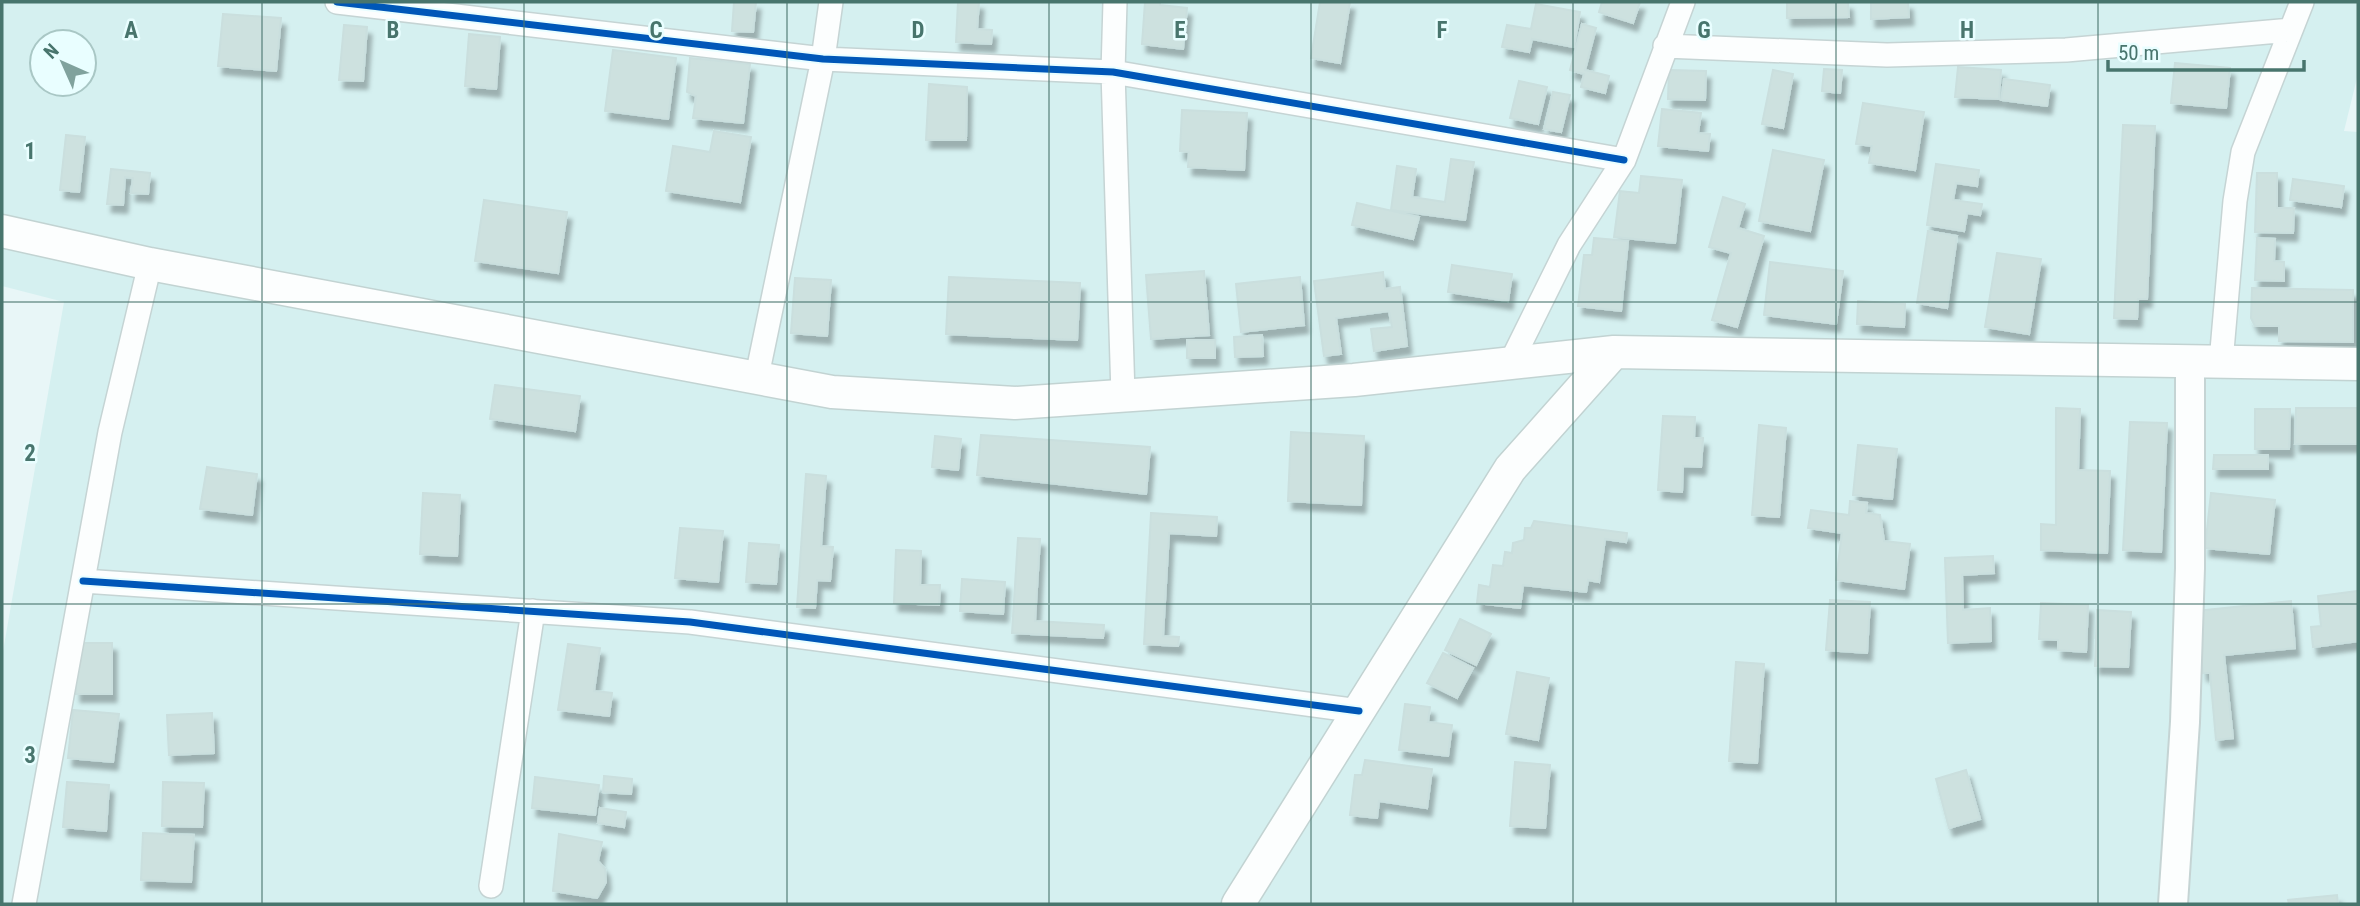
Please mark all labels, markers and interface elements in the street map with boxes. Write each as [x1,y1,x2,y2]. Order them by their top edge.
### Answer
text: A [124,17,138,44]
text: B [387,17,399,44]
text: C [649,17,663,44]
text: D [912,17,925,44]
text: E [1174,17,1186,44]
text: F [1437,17,1448,44]
text: G [1697,17,1711,44]
text: H [1960,17,1974,44]
north arrow [28,28,98,98]
scale bar [2108,28,2304,72]
text: N [39,39,64,64]
text: 50 m [2118,41,2159,65]
text: 1 [24,138,36,165]
text: 2 [24,440,36,467]
text: 3 [24,742,36,769]

